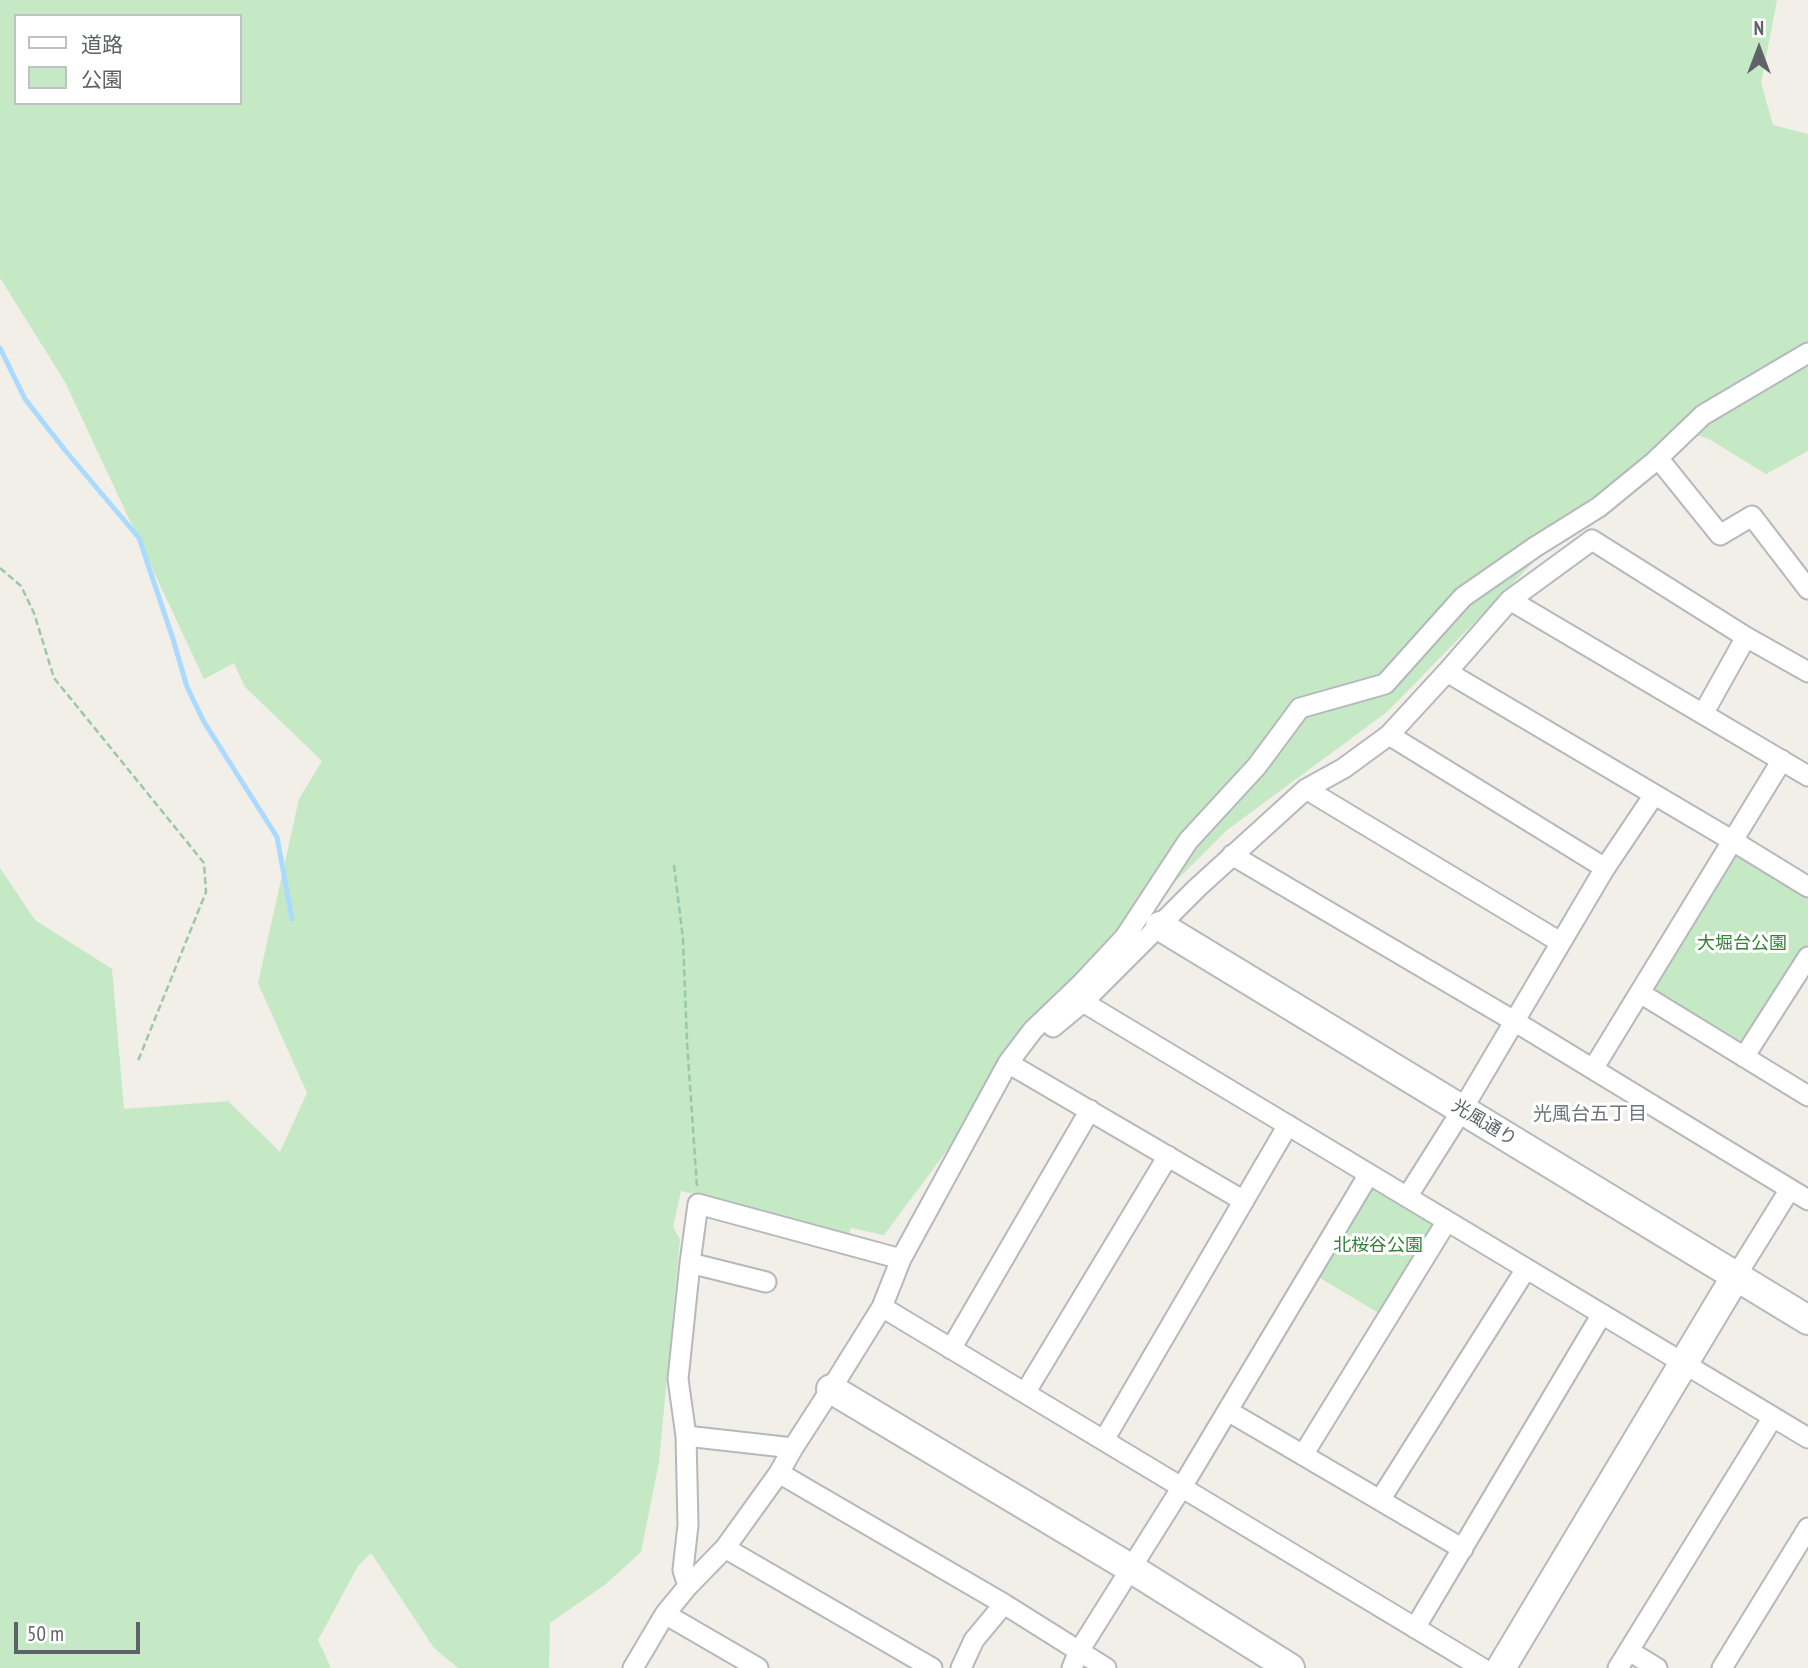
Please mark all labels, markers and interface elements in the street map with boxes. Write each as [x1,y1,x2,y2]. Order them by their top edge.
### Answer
legend [14,14,242,105]
north arrow [1724,14,1794,84]
text: N [1754,16,1764,40]
text: 道路 [81,31,123,58]
text: 公園 [81,66,123,93]
park label: 大堀台公園 [1697,933,1787,955]
street label: 光風通り [1448,1095,1520,1151]
district label: 光風台五丁目 [1533,1104,1647,1126]
park label: 北桜谷公園 [1333,1235,1423,1257]
scale bar [18,1608,144,1652]
text: 50 m [27,1620,64,1647]

